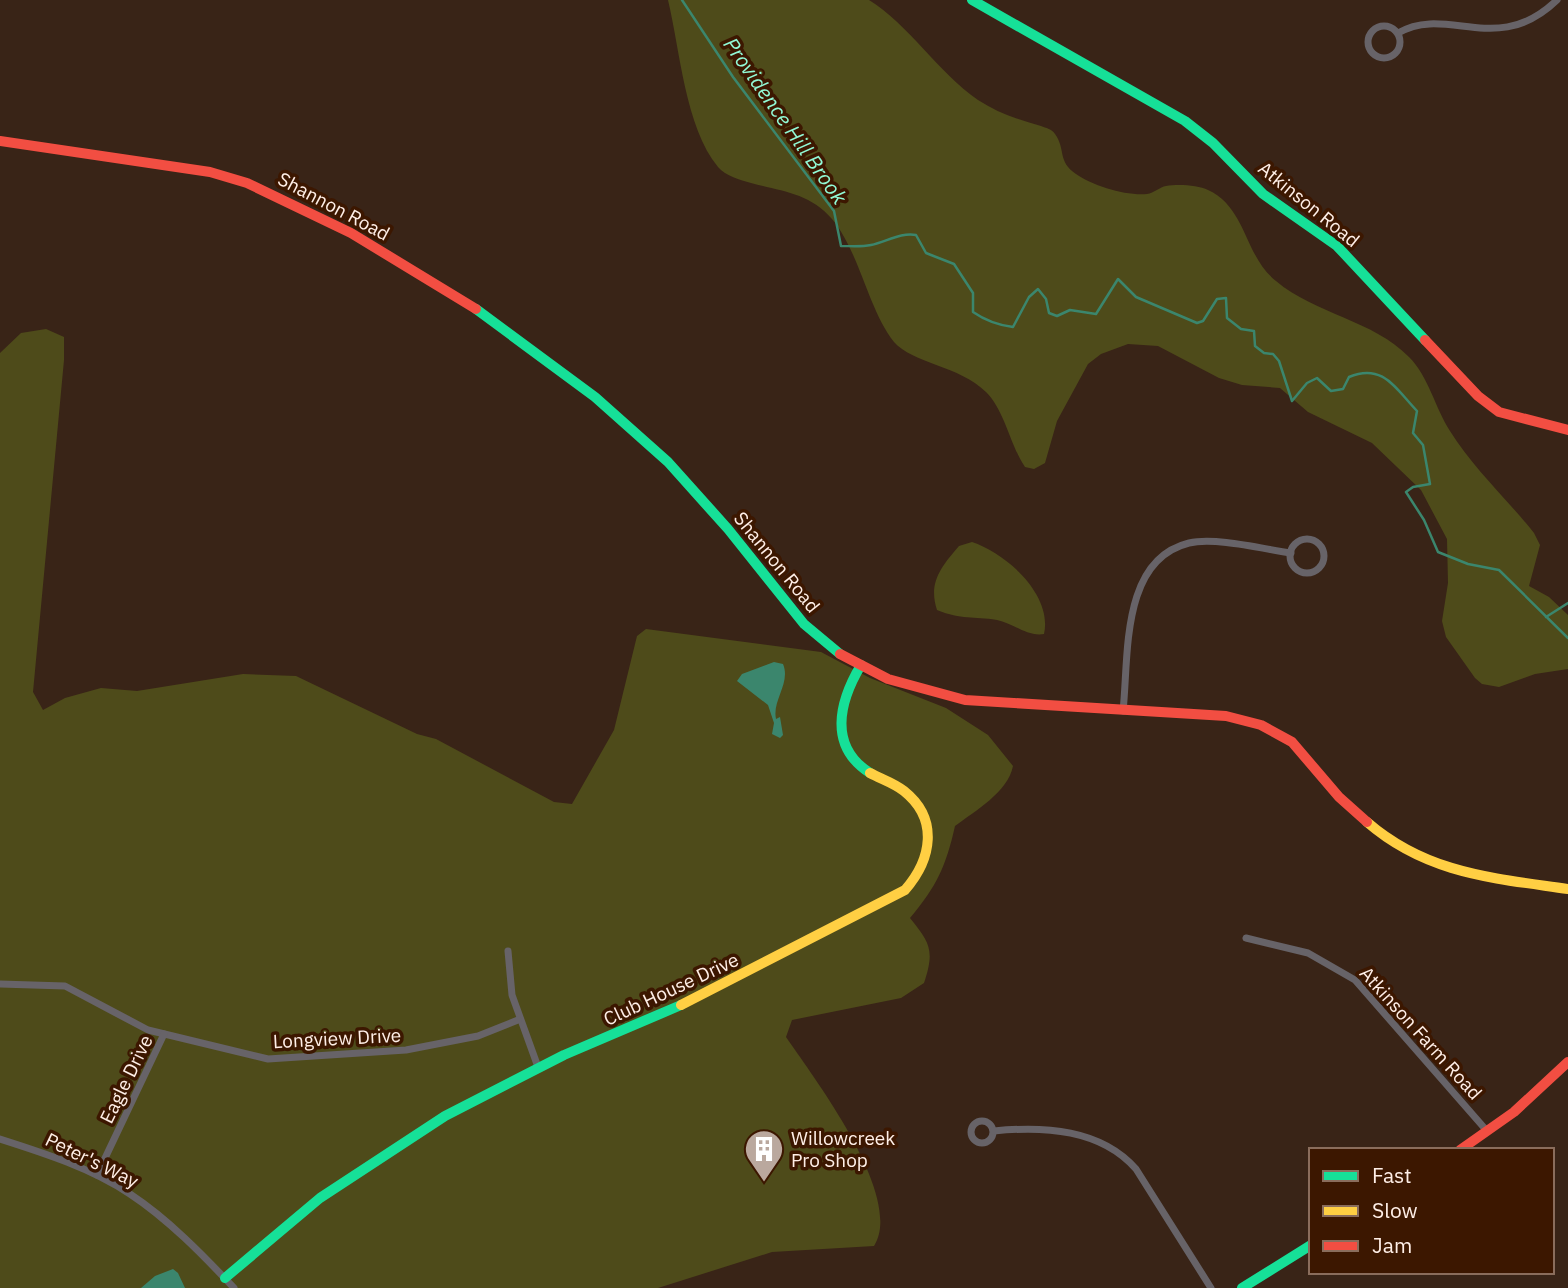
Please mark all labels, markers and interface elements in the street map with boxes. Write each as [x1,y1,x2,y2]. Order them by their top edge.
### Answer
water label: Providence Hill Brook [718,31,855,210]
street label: Atkinson Road [1254,156,1364,252]
street label: Shannon Road [274,166,394,246]
street label: Shannon Road [729,507,825,617]
street label: Club House Drive [600,947,742,1031]
street label: Atkinson Farm Road [1355,961,1487,1105]
street label: Longview Drive [272,1023,402,1053]
street label: Eagle Drive [94,1031,158,1127]
place label: Willowcreek Pro Shop [791,1126,895,1172]
street label: Peter's Way [41,1127,143,1193]
building icon: Willowcreek Pro Shop [743,1128,785,1183]
legend [1309,1148,1554,1274]
text: Fast [1372,1161,1412,1189]
text: Slow [1372,1196,1418,1224]
text: Jam [1372,1231,1412,1259]

